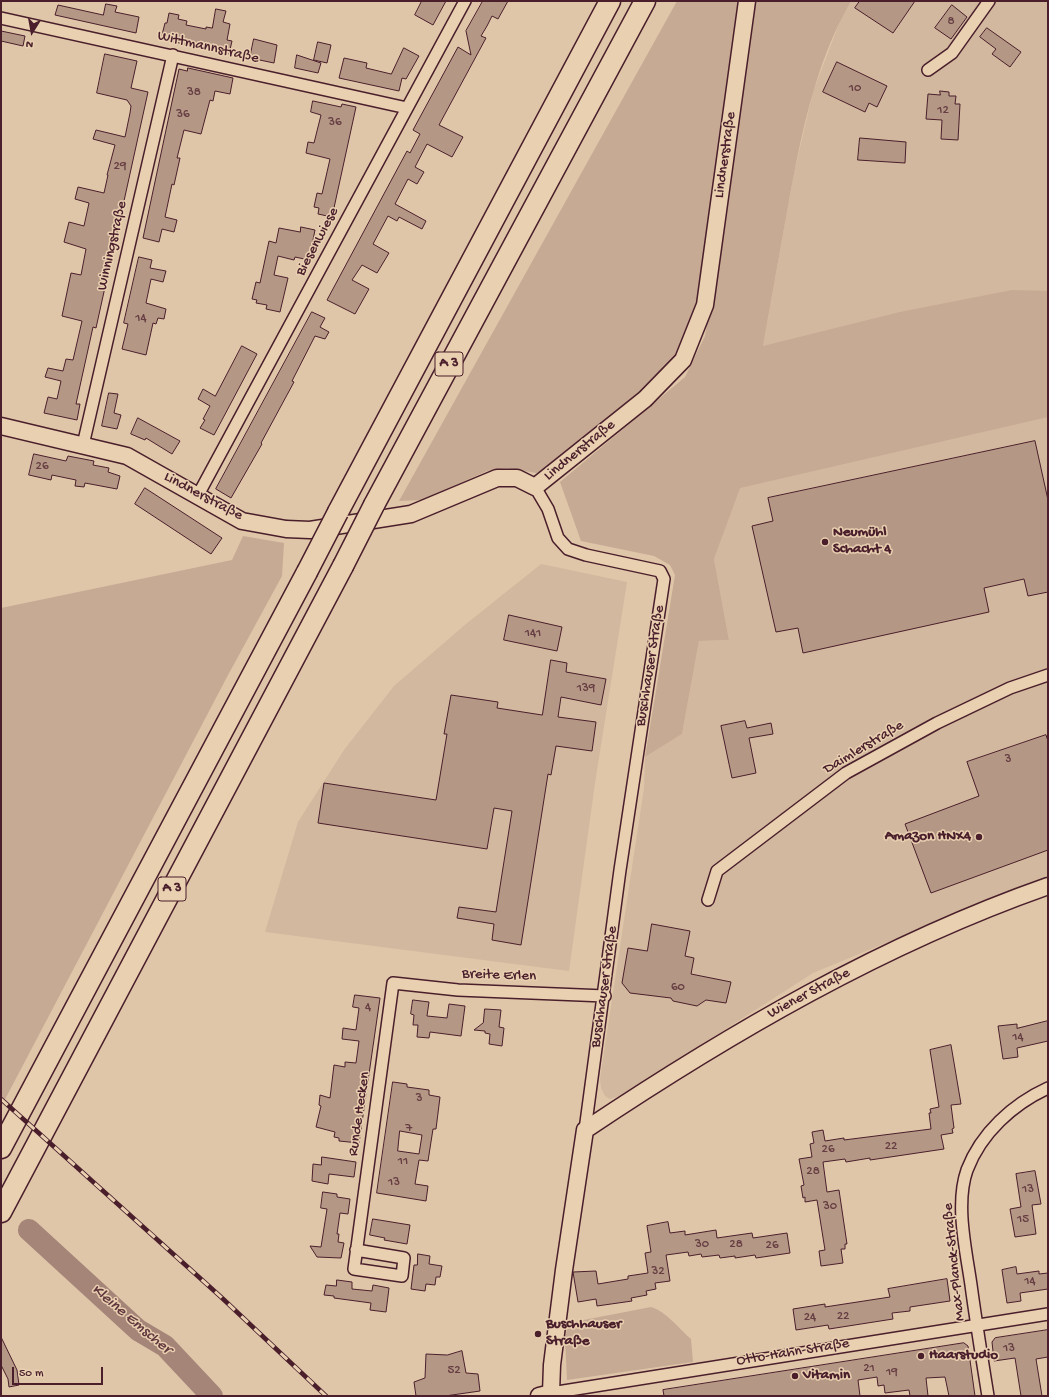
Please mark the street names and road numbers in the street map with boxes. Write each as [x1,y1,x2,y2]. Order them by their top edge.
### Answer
street label: Wittmannstraße [155,28,261,68]
street label: Lindnerstraße [711,111,741,199]
street label: Winningstraße [94,199,132,293]
street label: Biesenwiese [292,205,344,279]
road number: A 3 [435,352,463,376]
street label: Lindnerstraße [541,417,619,485]
street label: Lindnerstraße [160,469,246,525]
street label: Buschhauser Straße [633,604,669,728]
street label: Daimlerstraße [821,717,907,779]
road number: A 3 [158,877,186,901]
street label: Buschhauser Straße [588,925,622,1049]
street label: Wiener Straße [765,965,853,1023]
street label: Breite Erlen [462,966,536,986]
street label: Runde Hecken [345,1071,375,1157]
street label: Max-Planck-Straße [940,1202,970,1322]
street label: Otto-Hahn-Straße [735,1335,851,1371]

